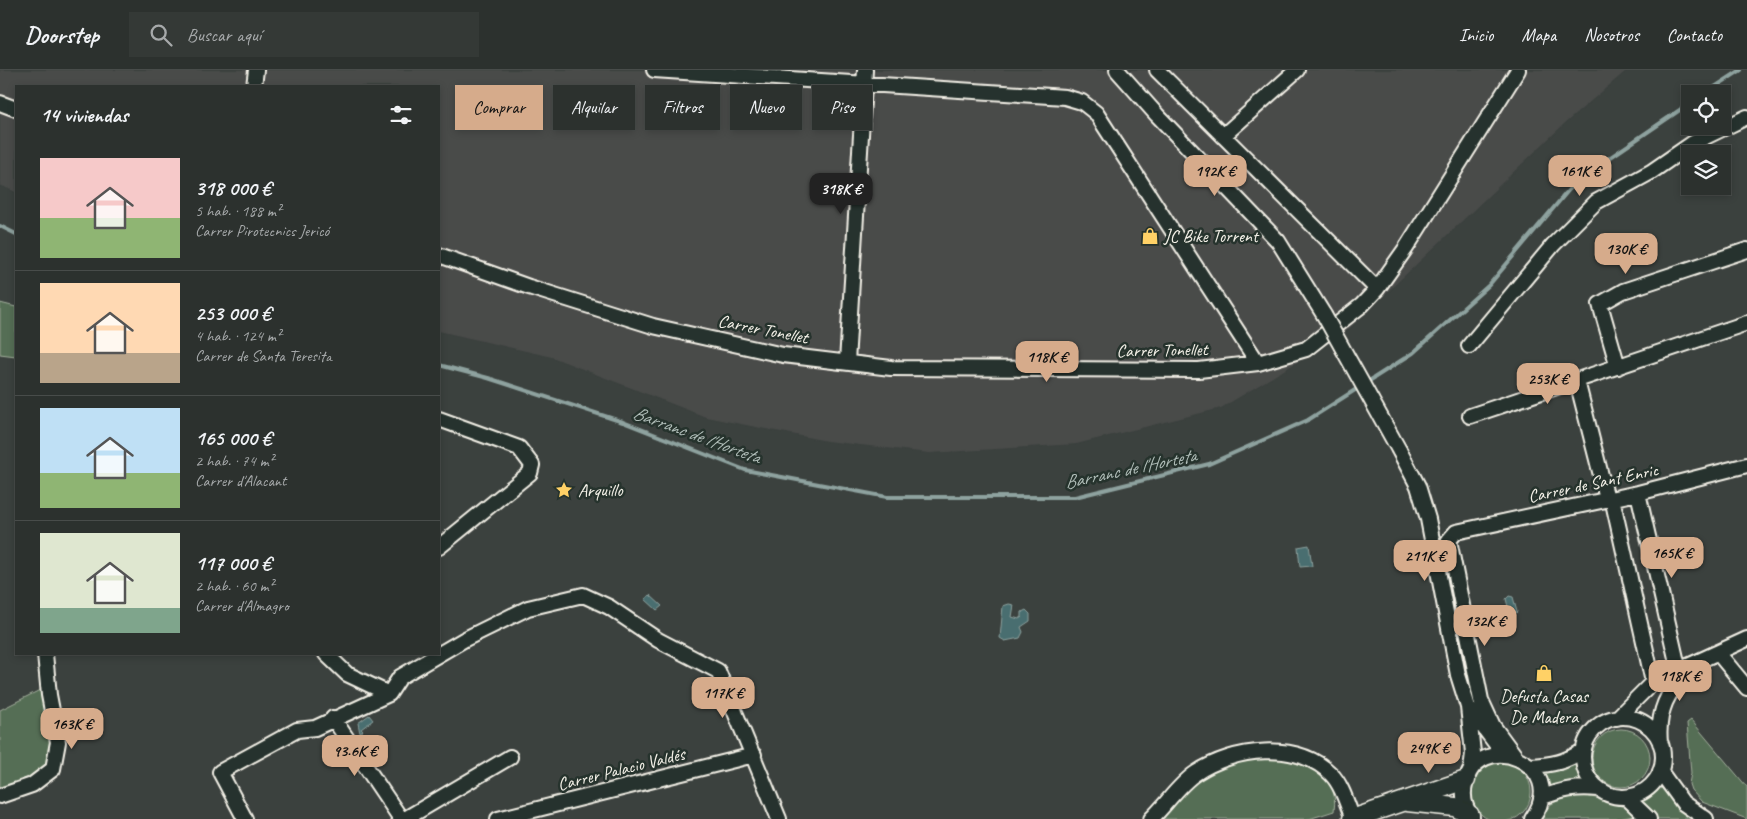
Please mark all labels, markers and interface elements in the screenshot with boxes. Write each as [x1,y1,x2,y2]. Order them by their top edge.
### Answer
search box [129,12,479,57]
text: Doorstep [25,20,99,50]
icon: search [147,21,175,49]
text: Buscar aquí [187,23,261,47]
text: Inicio [1459,24,1493,46]
text: Mapa [1521,24,1556,46]
text: Nosotros [1584,24,1639,46]
text: Contacto [1667,24,1722,46]
chip: Comprar [455,85,543,130]
chip: Alquilar [553,85,635,130]
chip: Filtros [645,85,720,130]
chip: Nuevo [730,85,802,130]
chip: Piso [812,85,872,130]
map controls [1681,85,1731,195]
button: locate [1681,85,1731,135]
icon: filters [387,101,415,129]
text: 14 viviendas [40,102,128,128]
button: layers [1681,145,1731,195]
pin: 192K € [1174,154,1256,197]
pin: 161K € [1539,154,1621,197]
text: 192K € [1195,161,1235,181]
text: 161K € [1559,161,1601,181]
pin: 318K € [800,172,882,215]
text: 318 000 € [195,175,271,201]
icon: home [80,178,140,238]
text: 318K € [821,179,861,199]
text: 5 hab. · 188 m² [195,201,281,221]
text: Carrer Pirotecnics Jericó [195,221,329,241]
place label: JC Bike Torrent [1163,225,1260,247]
shop icon: JC Bike Torrent [1140,226,1160,246]
pin: 130K € [1585,232,1667,275]
text: 130K € [1606,239,1646,259]
text: 253 000 € [195,300,271,326]
icon: home [80,303,140,363]
street label: Carrer Tonellet [716,310,812,349]
text: 4 hab. · 124 m² [195,326,281,346]
street label: Carrer Tonellet [1116,338,1210,362]
pin: 118K € [1006,340,1088,383]
text: Carrer de Santa Teresita [195,346,332,366]
text: 118K € [1027,347,1067,367]
pin: 253K € [1507,362,1589,405]
text: 253K € [1528,369,1568,389]
water label: Barranc de l'Horteta [630,401,766,470]
text: 165 000 € [195,425,271,451]
icon: home [80,428,140,488]
water label: Barranc de l'Horteta [1062,443,1200,495]
text: 2 hab. · 74 m² [195,451,274,471]
street label: Carrer de Sant Enric [1526,458,1661,508]
text: Carrer d'Alacant [195,471,286,491]
place label: Arquillo [578,479,624,501]
place icon: Arquillo [554,480,574,500]
pin: 165K € [1631,536,1713,579]
pin: 211K € [1384,540,1466,582]
text: 165K € [1652,543,1692,563]
text: 211K € [1405,546,1445,566]
text: 117 000 € [195,550,271,576]
icon: home [80,553,140,613]
text: 2 hab. · 60 m² [195,576,274,596]
text: Carrer d'Almagro [195,596,289,616]
pin: 132K € [1444,604,1526,647]
text: 132K € [1465,611,1505,631]
pin: 118K € [1639,660,1721,702]
shop icon: Defusta Casas De Madera [1534,663,1554,683]
text: 118K € [1660,666,1700,686]
pin: 117K € [682,676,764,719]
text: 117K € [703,683,743,703]
place label: Defusta Casas De Madera [1500,685,1590,728]
pin: 163K € [31,708,113,750]
text: 163K € [51,714,93,734]
pin: 249K € [1388,732,1470,774]
pin: 93.6K € [309,734,401,777]
text: 249K € [1409,738,1449,758]
text: 93.6K € [333,741,377,761]
street label: Carrer Palacio Valdés [555,742,689,795]

